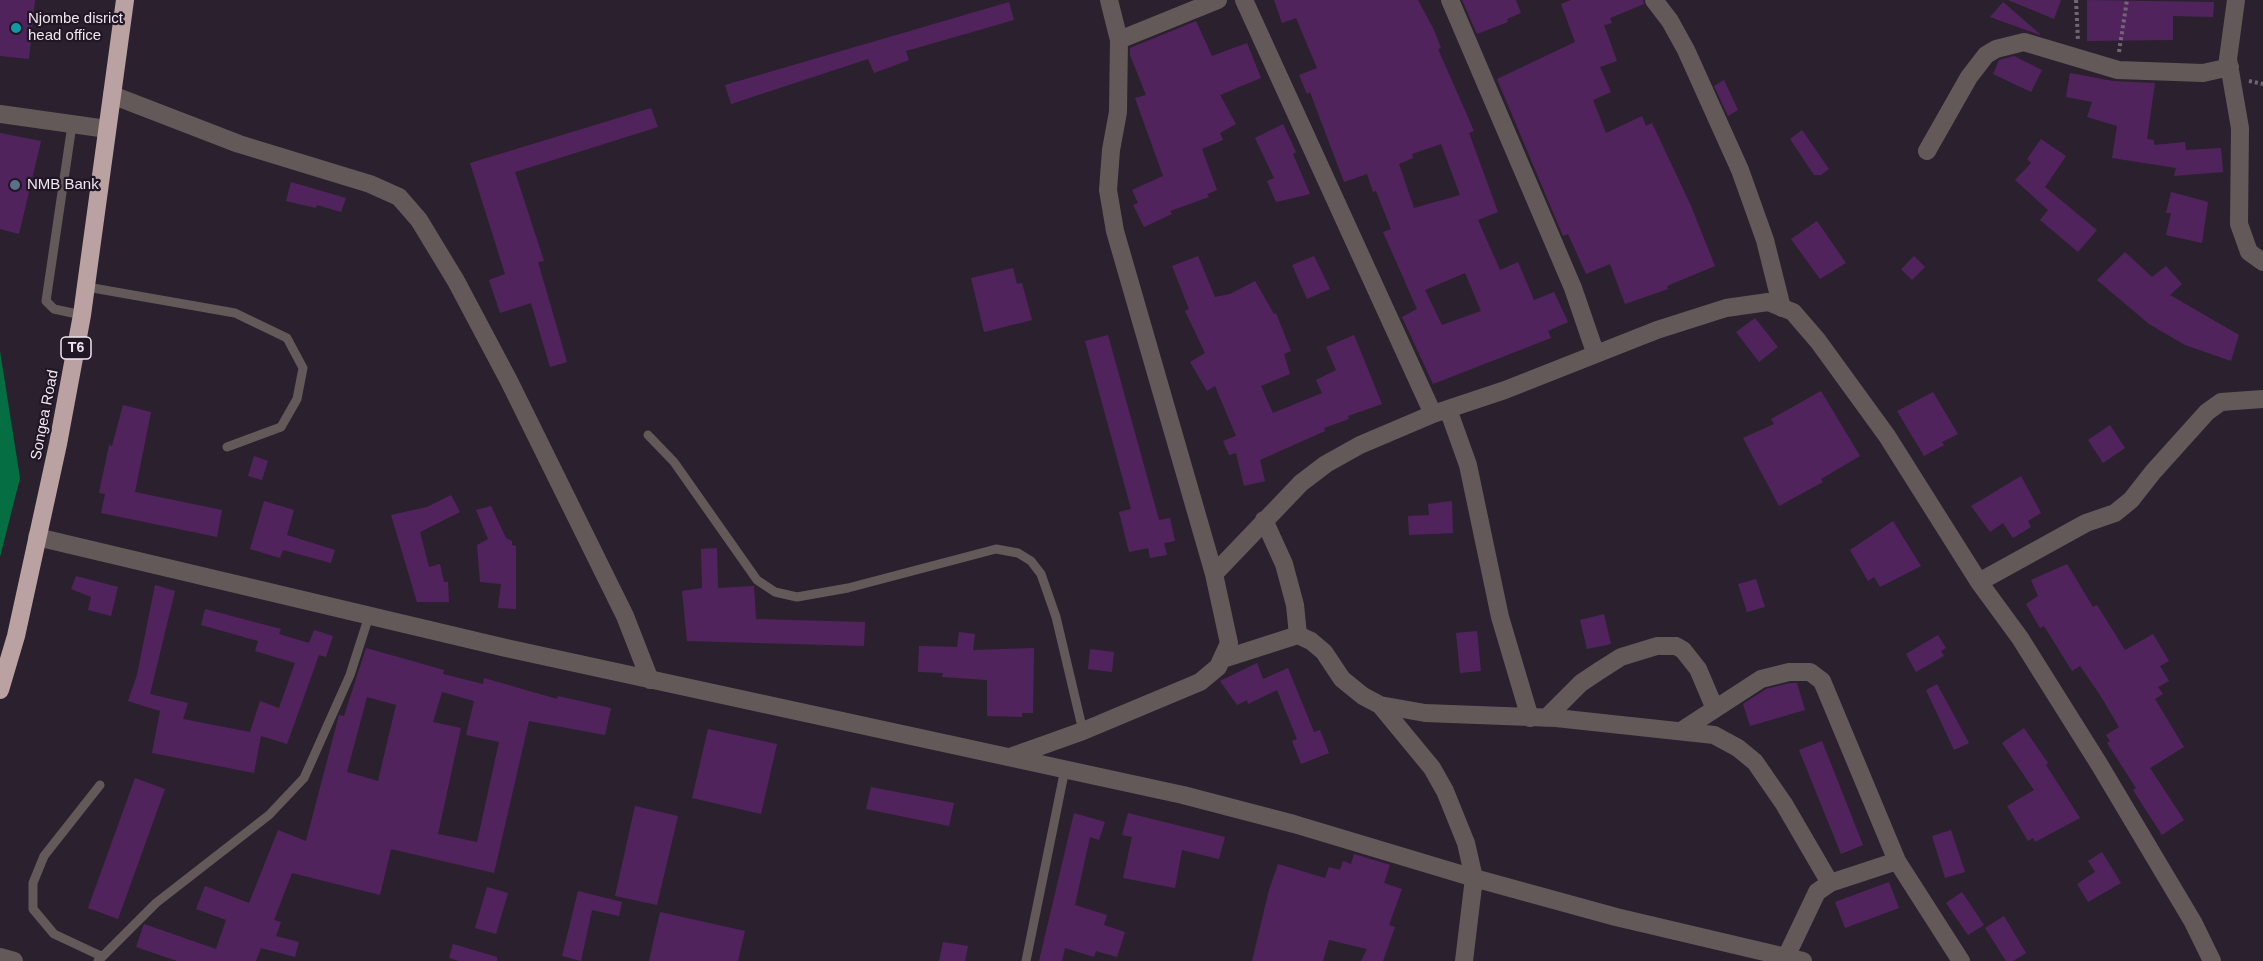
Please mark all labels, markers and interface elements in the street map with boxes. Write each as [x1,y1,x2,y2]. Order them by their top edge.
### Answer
place label: Njombe disrict head office [28,10,123,45]
marker: Njombe disrict head office [9,21,23,35]
place label: NMB Bank [27,176,99,194]
marker: NMB Bank [8,178,22,192]
road number: T6 [61,337,91,359]
street label: Songea Road [27,368,63,462]

